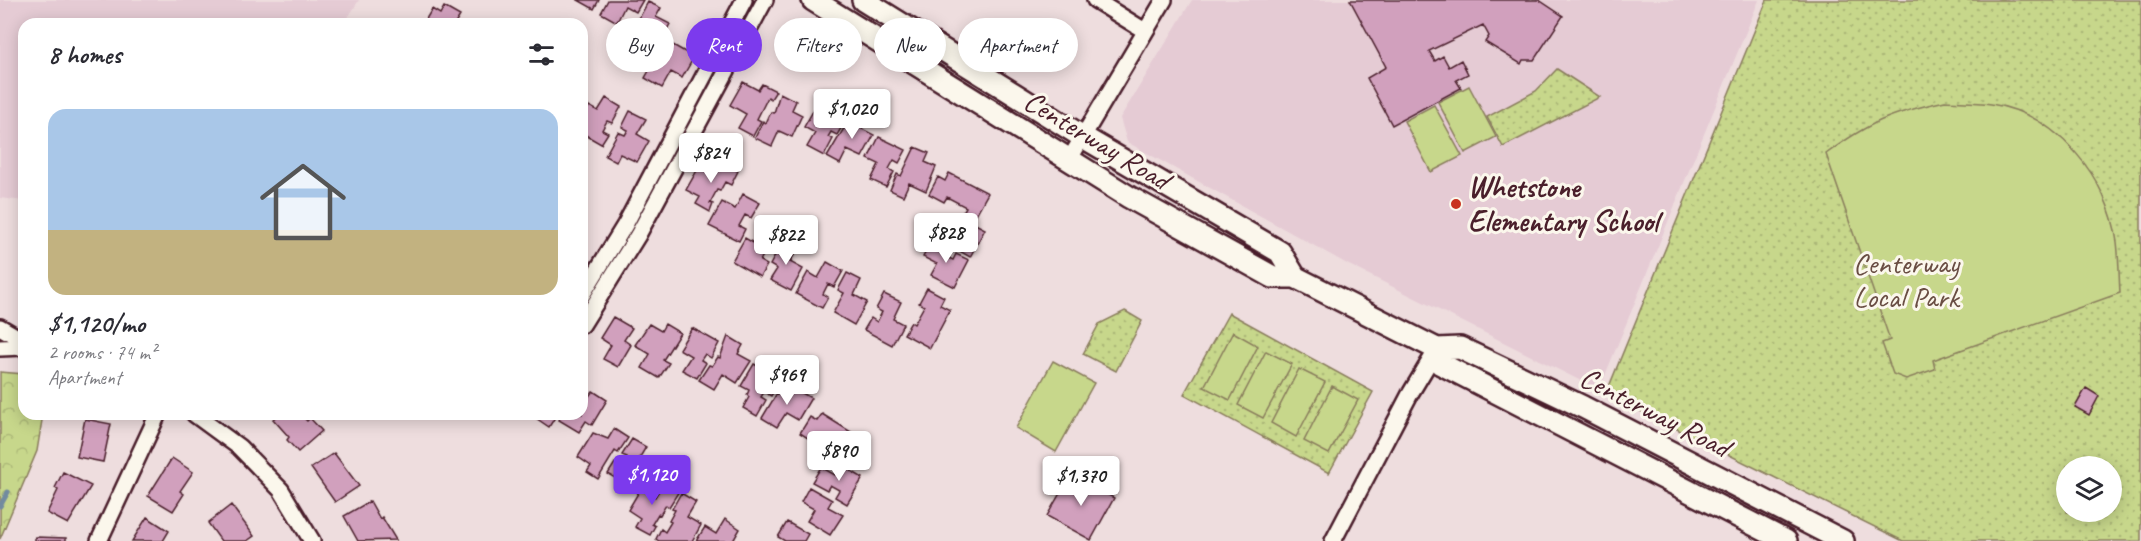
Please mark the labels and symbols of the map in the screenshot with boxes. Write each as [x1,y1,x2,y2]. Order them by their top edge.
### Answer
street label: Centerway Road [1017,82,1180,201]
pin: $1,020 [803,89,901,140]
pin: $824 [675,133,747,184]
place label: Whetstone Elementary School [1468,168,1664,240]
marker: Whetstone Elementary School [1449,197,1463,211]
pin: $828 [910,213,982,264]
pin: $822 [750,215,822,266]
park label: Centerway Local Park [1853,244,1961,316]
pin: $969 [751,355,823,406]
street label: Centerway Road [1574,358,1740,468]
pin: $890 [803,431,875,482]
pin: $1,120 [603,455,701,506]
pin: $1,370 [1032,456,1130,507]

